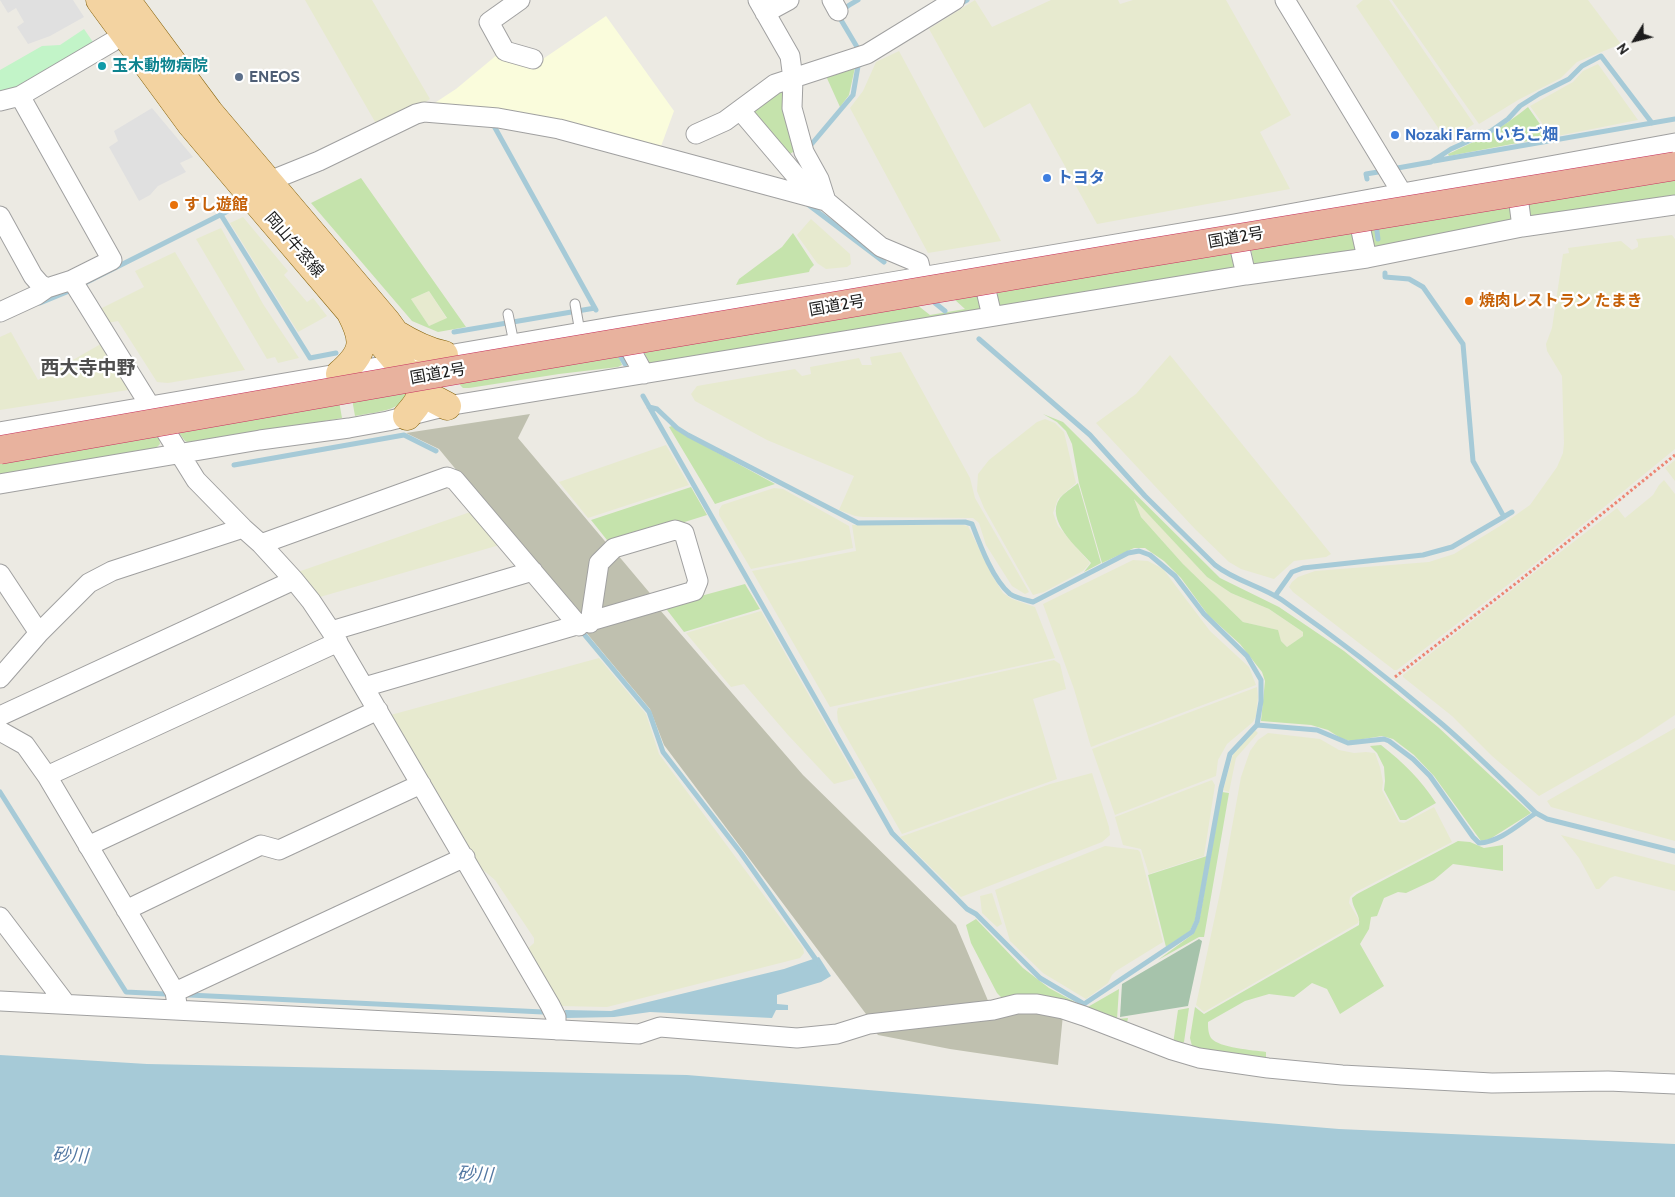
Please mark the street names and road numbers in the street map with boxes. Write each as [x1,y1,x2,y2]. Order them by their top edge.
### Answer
street label: 岡山牛窓線 [261,209,327,281]
street label: 国道2号 [1207,224,1265,252]
street label: 国道2号 [808,292,866,320]
street label: 国道2号 [409,360,467,388]

